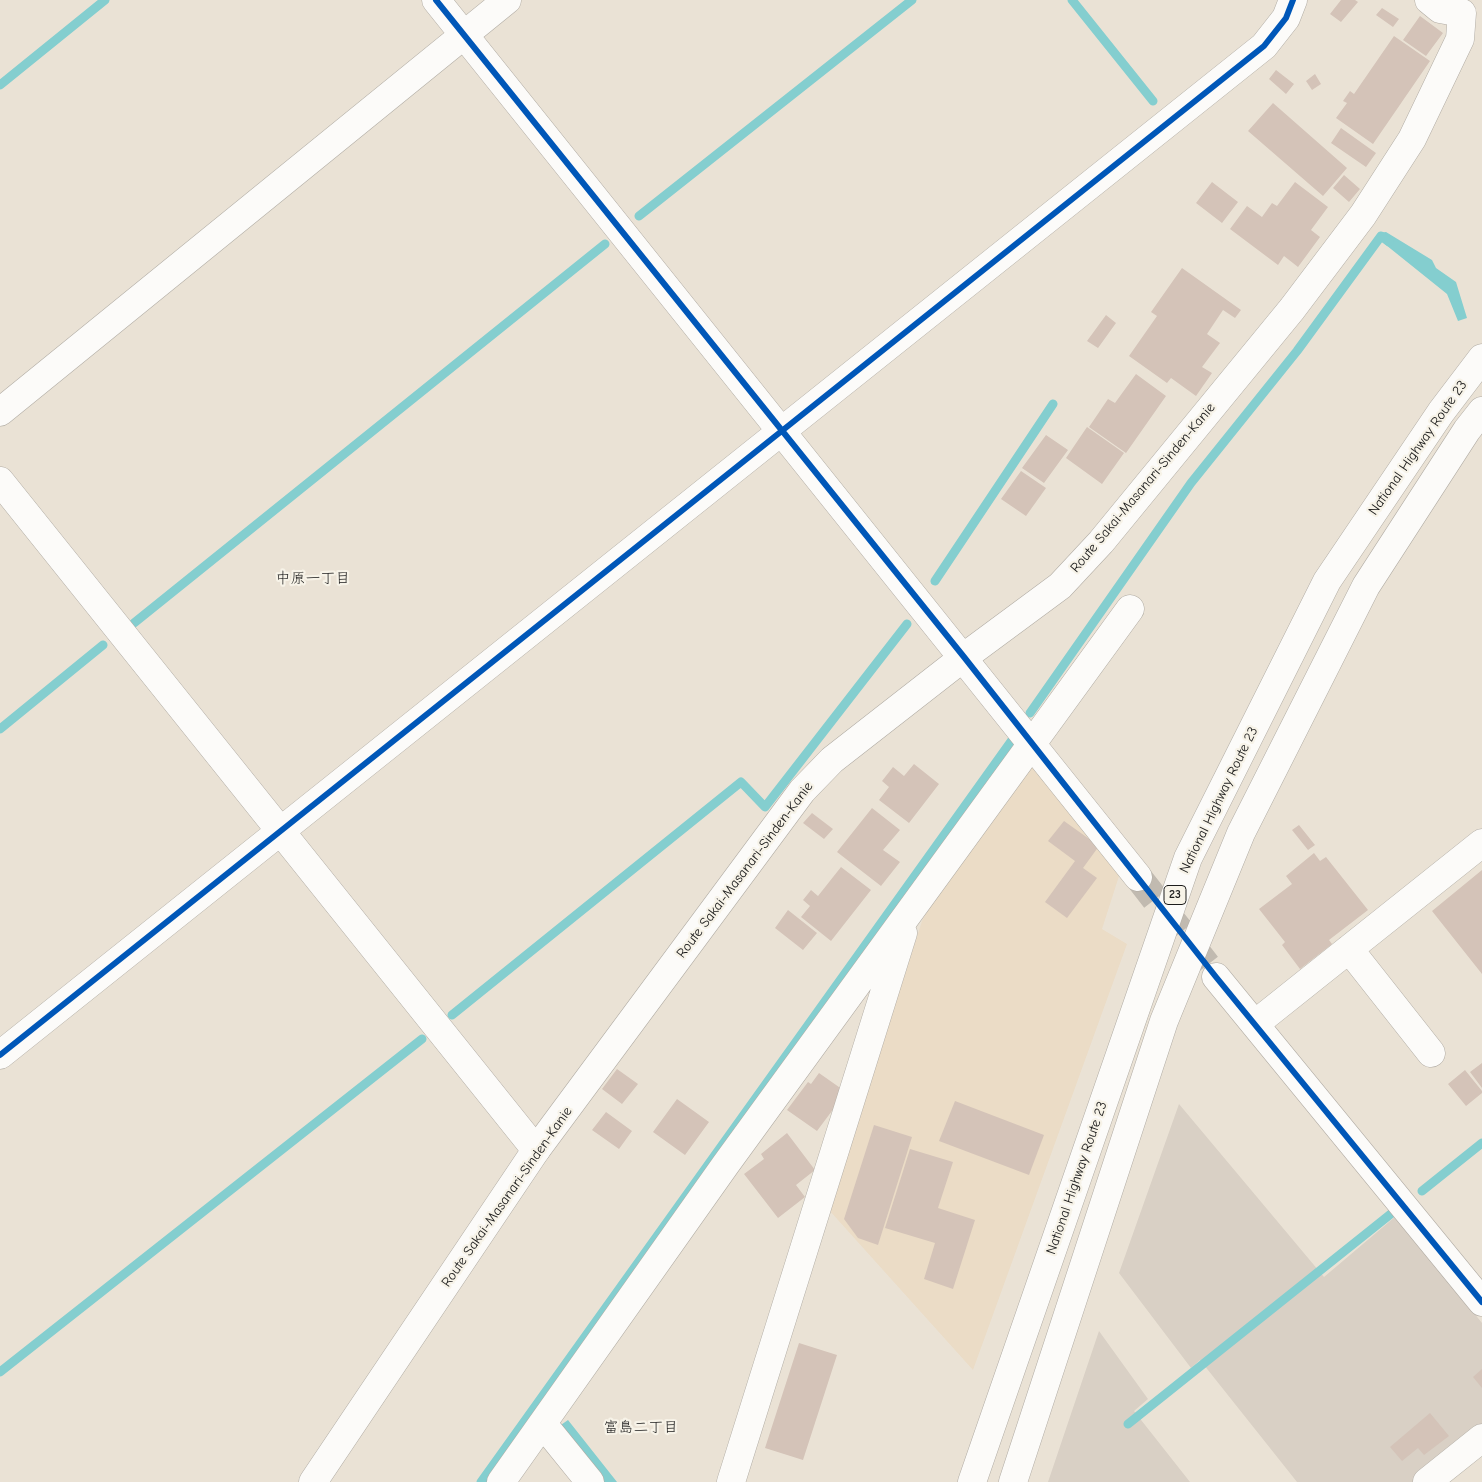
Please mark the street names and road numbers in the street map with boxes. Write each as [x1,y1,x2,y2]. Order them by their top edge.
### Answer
street label: National Highway Route 23 [1365,377,1471,519]
street label: Route Sakai-Masanari-Sinden-Kanie [1067,400,1219,576]
street label: National Highway Route 23 [1176,724,1262,876]
street label: Route Sakai-Masanari-Sinden-Kanie [673,779,817,961]
road number: 23 [1164,886,1186,904]
street label: National Highway Route 23 [1043,1099,1111,1257]
street label: Route Sakai-Masanari-Sinden-Kanie [438,1104,576,1290]

